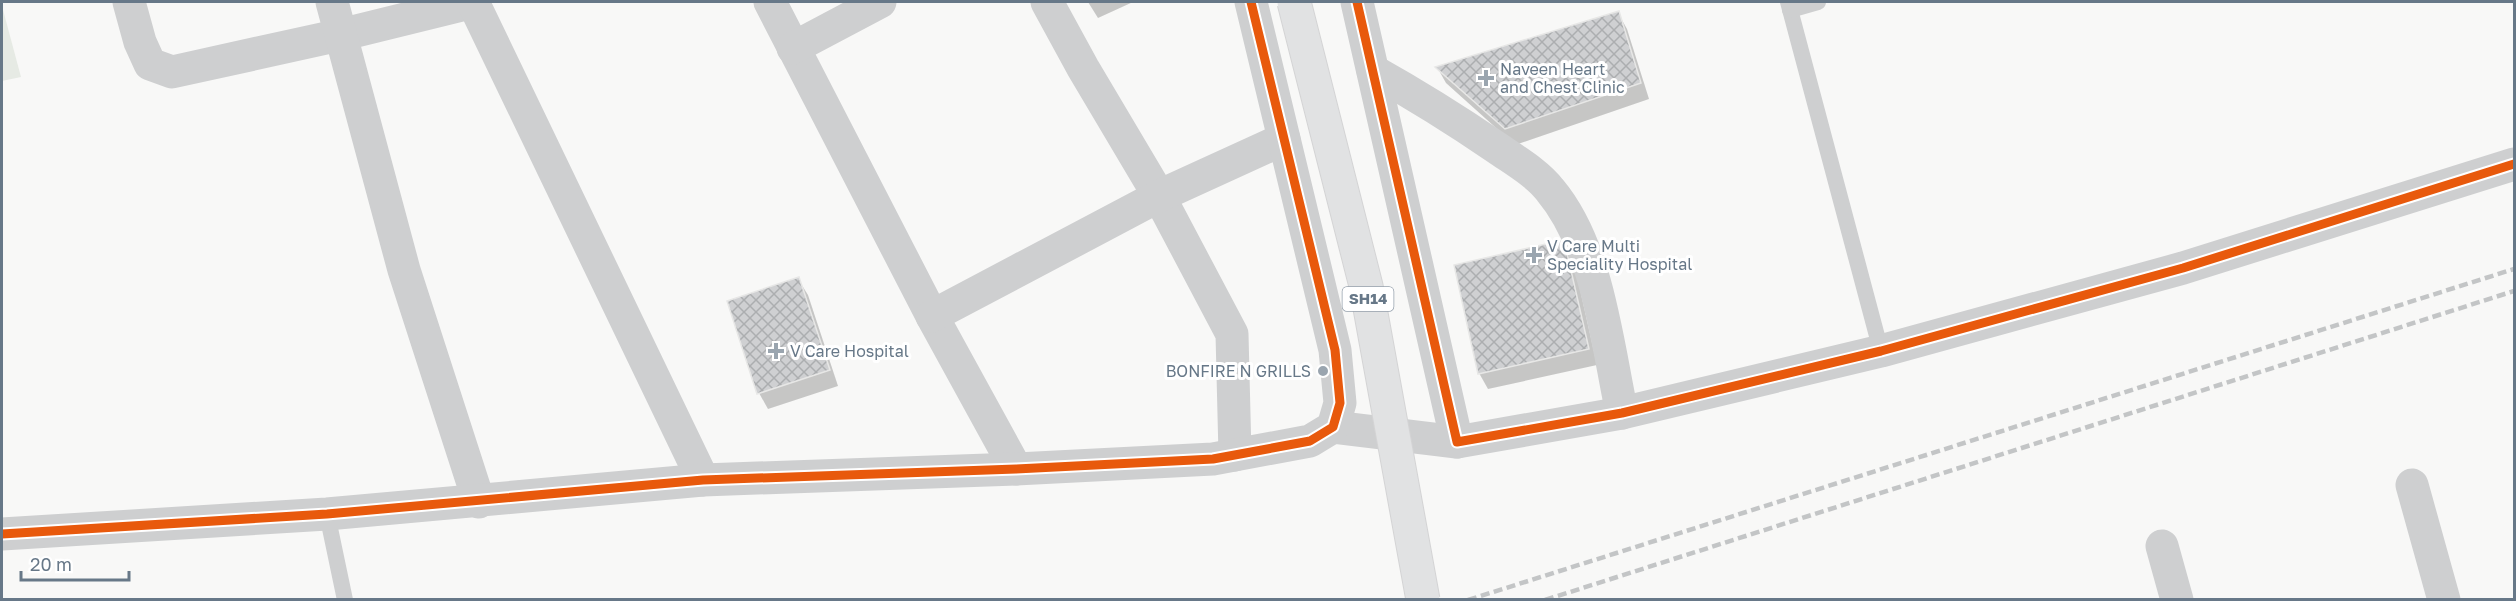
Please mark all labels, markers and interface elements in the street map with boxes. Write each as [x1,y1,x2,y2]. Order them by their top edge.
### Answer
place label: Naveen Heart and Chest Clinic [1500,59,1625,97]
marker: Naveen Heart and Chest Clinic [1477,69,1495,87]
place label: V Care Multi Speciality Hospital [1547,236,1692,274]
marker: V Care Multi Speciality Hospital [1525,246,1543,264]
road number: SH14 [1342,287,1394,311]
place label: V Care Hospital [790,341,909,361]
marker: V Care Hospital [767,342,785,360]
place label: BONFIRE N GRILLS [1166,361,1311,381]
marker: BONFIRE N GRILLS [1316,364,1330,378]
scale bar [21,544,129,582]
text: 20 m [30,553,72,575]

